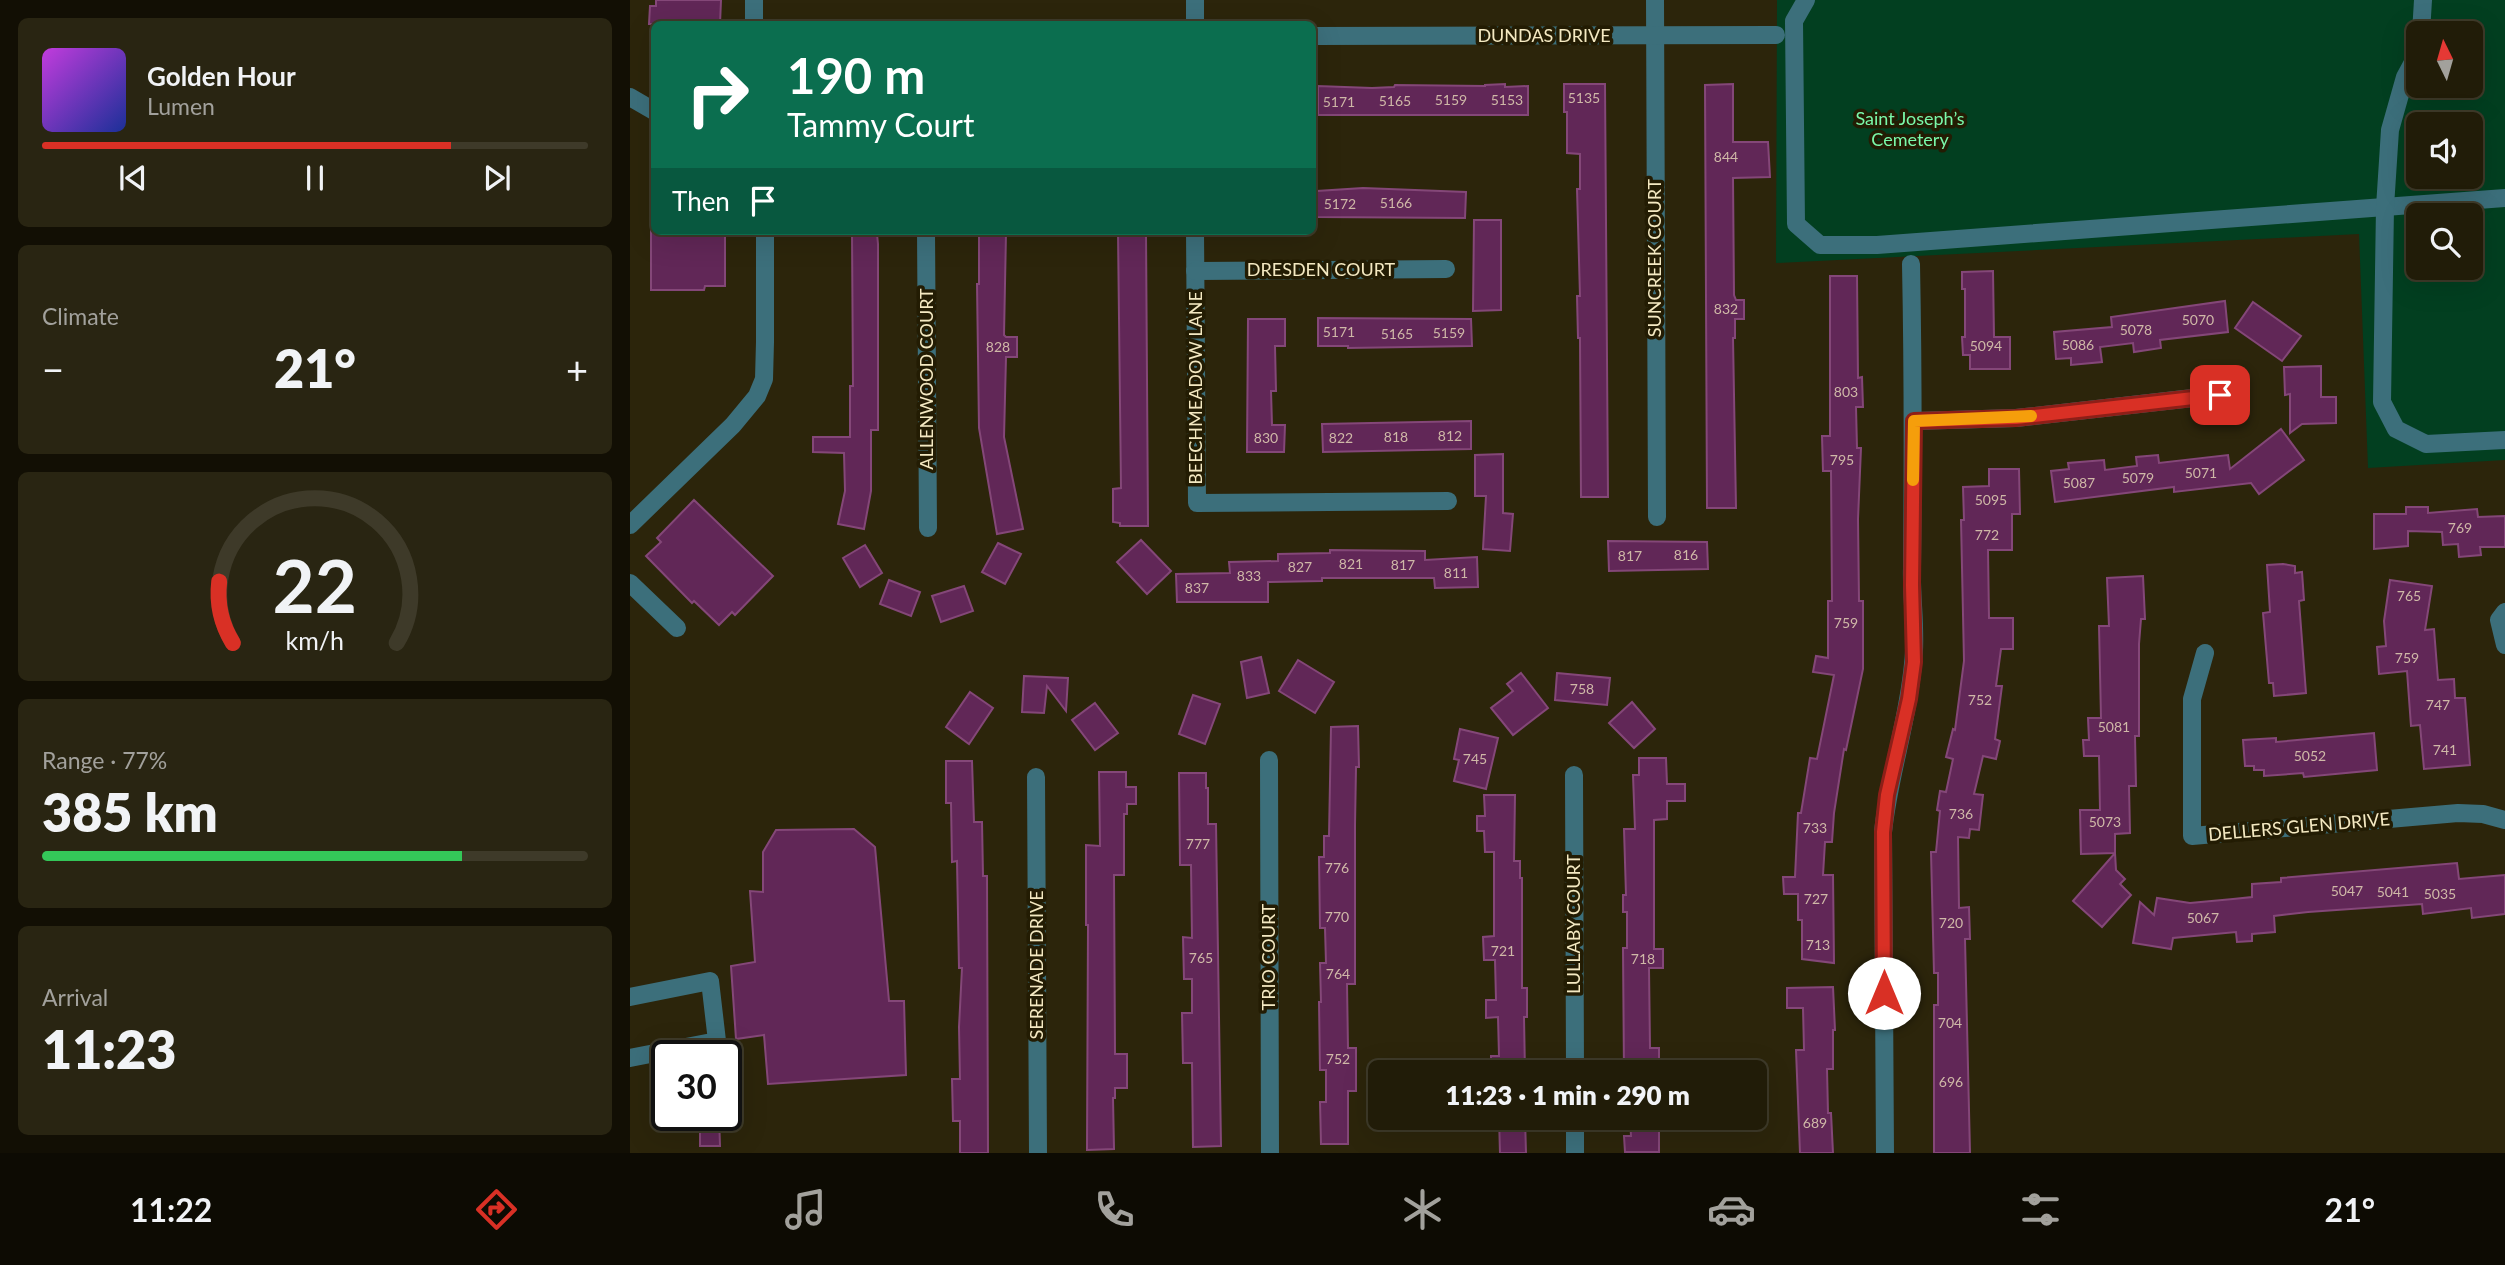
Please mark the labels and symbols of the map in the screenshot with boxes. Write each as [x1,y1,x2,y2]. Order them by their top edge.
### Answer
north arrow [2406,21,2483,98]
street label: DUNDAS DRIVE [1477,24,1611,46]
house number: 5135 [1568,89,1600,106]
house number: 5159 [1435,91,1467,108]
house number: 5153 [1491,91,1523,108]
house number: 5165 [1379,92,1411,109]
house number: 5171 [1323,93,1355,110]
park label: Saint Joseph’s Cemetery [1855,107,1965,150]
house number: 844 [1714,148,1738,165]
street label: SUNCREEK COURT [1643,178,1665,337]
house number: 5166 [1380,194,1412,211]
house number: 5172 [1324,195,1356,212]
street label: DRESDEN COURT [1247,258,1396,280]
street label: ALLENWOOD COURT [915,288,937,470]
street label: BEECHMEADOW LANE [1184,291,1206,485]
house number: 832 [1714,300,1738,317]
house number: 5070 [2182,311,2214,328]
house number: 5078 [2120,321,2152,338]
house number: 5171 [1323,323,1355,340]
house number: 5159 [1433,324,1465,341]
house number: 5165 [1381,325,1413,342]
house number: 5086 [2062,336,2094,353]
house number: 5094 [1970,337,2002,354]
house number: 828 [986,338,1010,355]
pin [2190,365,2250,425]
house number: 803 [1834,383,1858,400]
house number: 812 [1438,427,1462,444]
house number: 818 [1384,428,1408,445]
house number: 830 [1254,429,1278,446]
house number: 822 [1329,429,1353,446]
house number: 795 [1830,451,1854,468]
house number: 5071 [2185,464,2217,481]
house number: 5079 [2122,469,2154,486]
house number: 5087 [2063,474,2095,491]
house number: 5095 [1975,491,2007,508]
house number: 769 [2448,519,2472,536]
house number: 772 [1975,526,1999,543]
house number: 816 [1674,546,1698,563]
house number: 817 [1618,547,1642,564]
house number: 821 [1339,555,1363,572]
house number: 817 [1391,556,1415,573]
house number: 827 [1288,558,1312,575]
house number: 811 [1444,564,1468,581]
house number: 833 [1237,567,1261,584]
house number: 837 [1185,579,1209,596]
house number: 765 [2397,587,2421,604]
house number: 759 [1834,614,1858,631]
house number: 759 [2395,649,2419,666]
house number: 758 [1570,680,1594,697]
house number: 752 [1968,691,1992,708]
house number: 747 [2426,696,2450,713]
house number: 5081 [2098,718,2130,735]
house number: 741 [2433,741,2457,758]
house number: 5052 [2294,747,2326,764]
house number: 745 [1463,750,1487,767]
house number: 736 [1949,805,1973,822]
street label: DELLERS GLEN DRIVE [2207,807,2391,845]
house number: 5073 [2089,813,2121,830]
house number: 733 [1803,819,1827,836]
house number: 777 [1186,835,1210,852]
street label: LULLABY COURT [1562,854,1584,994]
house number: 776 [1325,859,1349,876]
house number: 5047 [2331,882,2363,899]
house number: 5041 [2377,883,2409,900]
house number: 5035 [2424,885,2456,902]
street label: SERENADE DRIVE [1025,890,1047,1040]
house number: 727 [1804,890,1828,907]
street label: TRIO COURT [1257,903,1279,1010]
house number: 770 [1325,908,1349,925]
house number: 5067 [2187,909,2219,926]
house number: 720 [1939,914,1963,931]
house number: 713 [1806,936,1830,953]
house number: 721 [1491,942,1515,959]
house number: 765 [1189,949,1213,966]
house number: 718 [1631,950,1655,967]
position arrow [1847,956,1921,1030]
house number: 764 [1326,965,1350,982]
house number: 704 [1938,1014,1962,1031]
speed limit sign: 30 [651,1040,742,1131]
house number: 752 [1326,1050,1350,1067]
house number: 696 [1939,1073,1963,1090]
house number: 689 [1803,1114,1827,1131]

